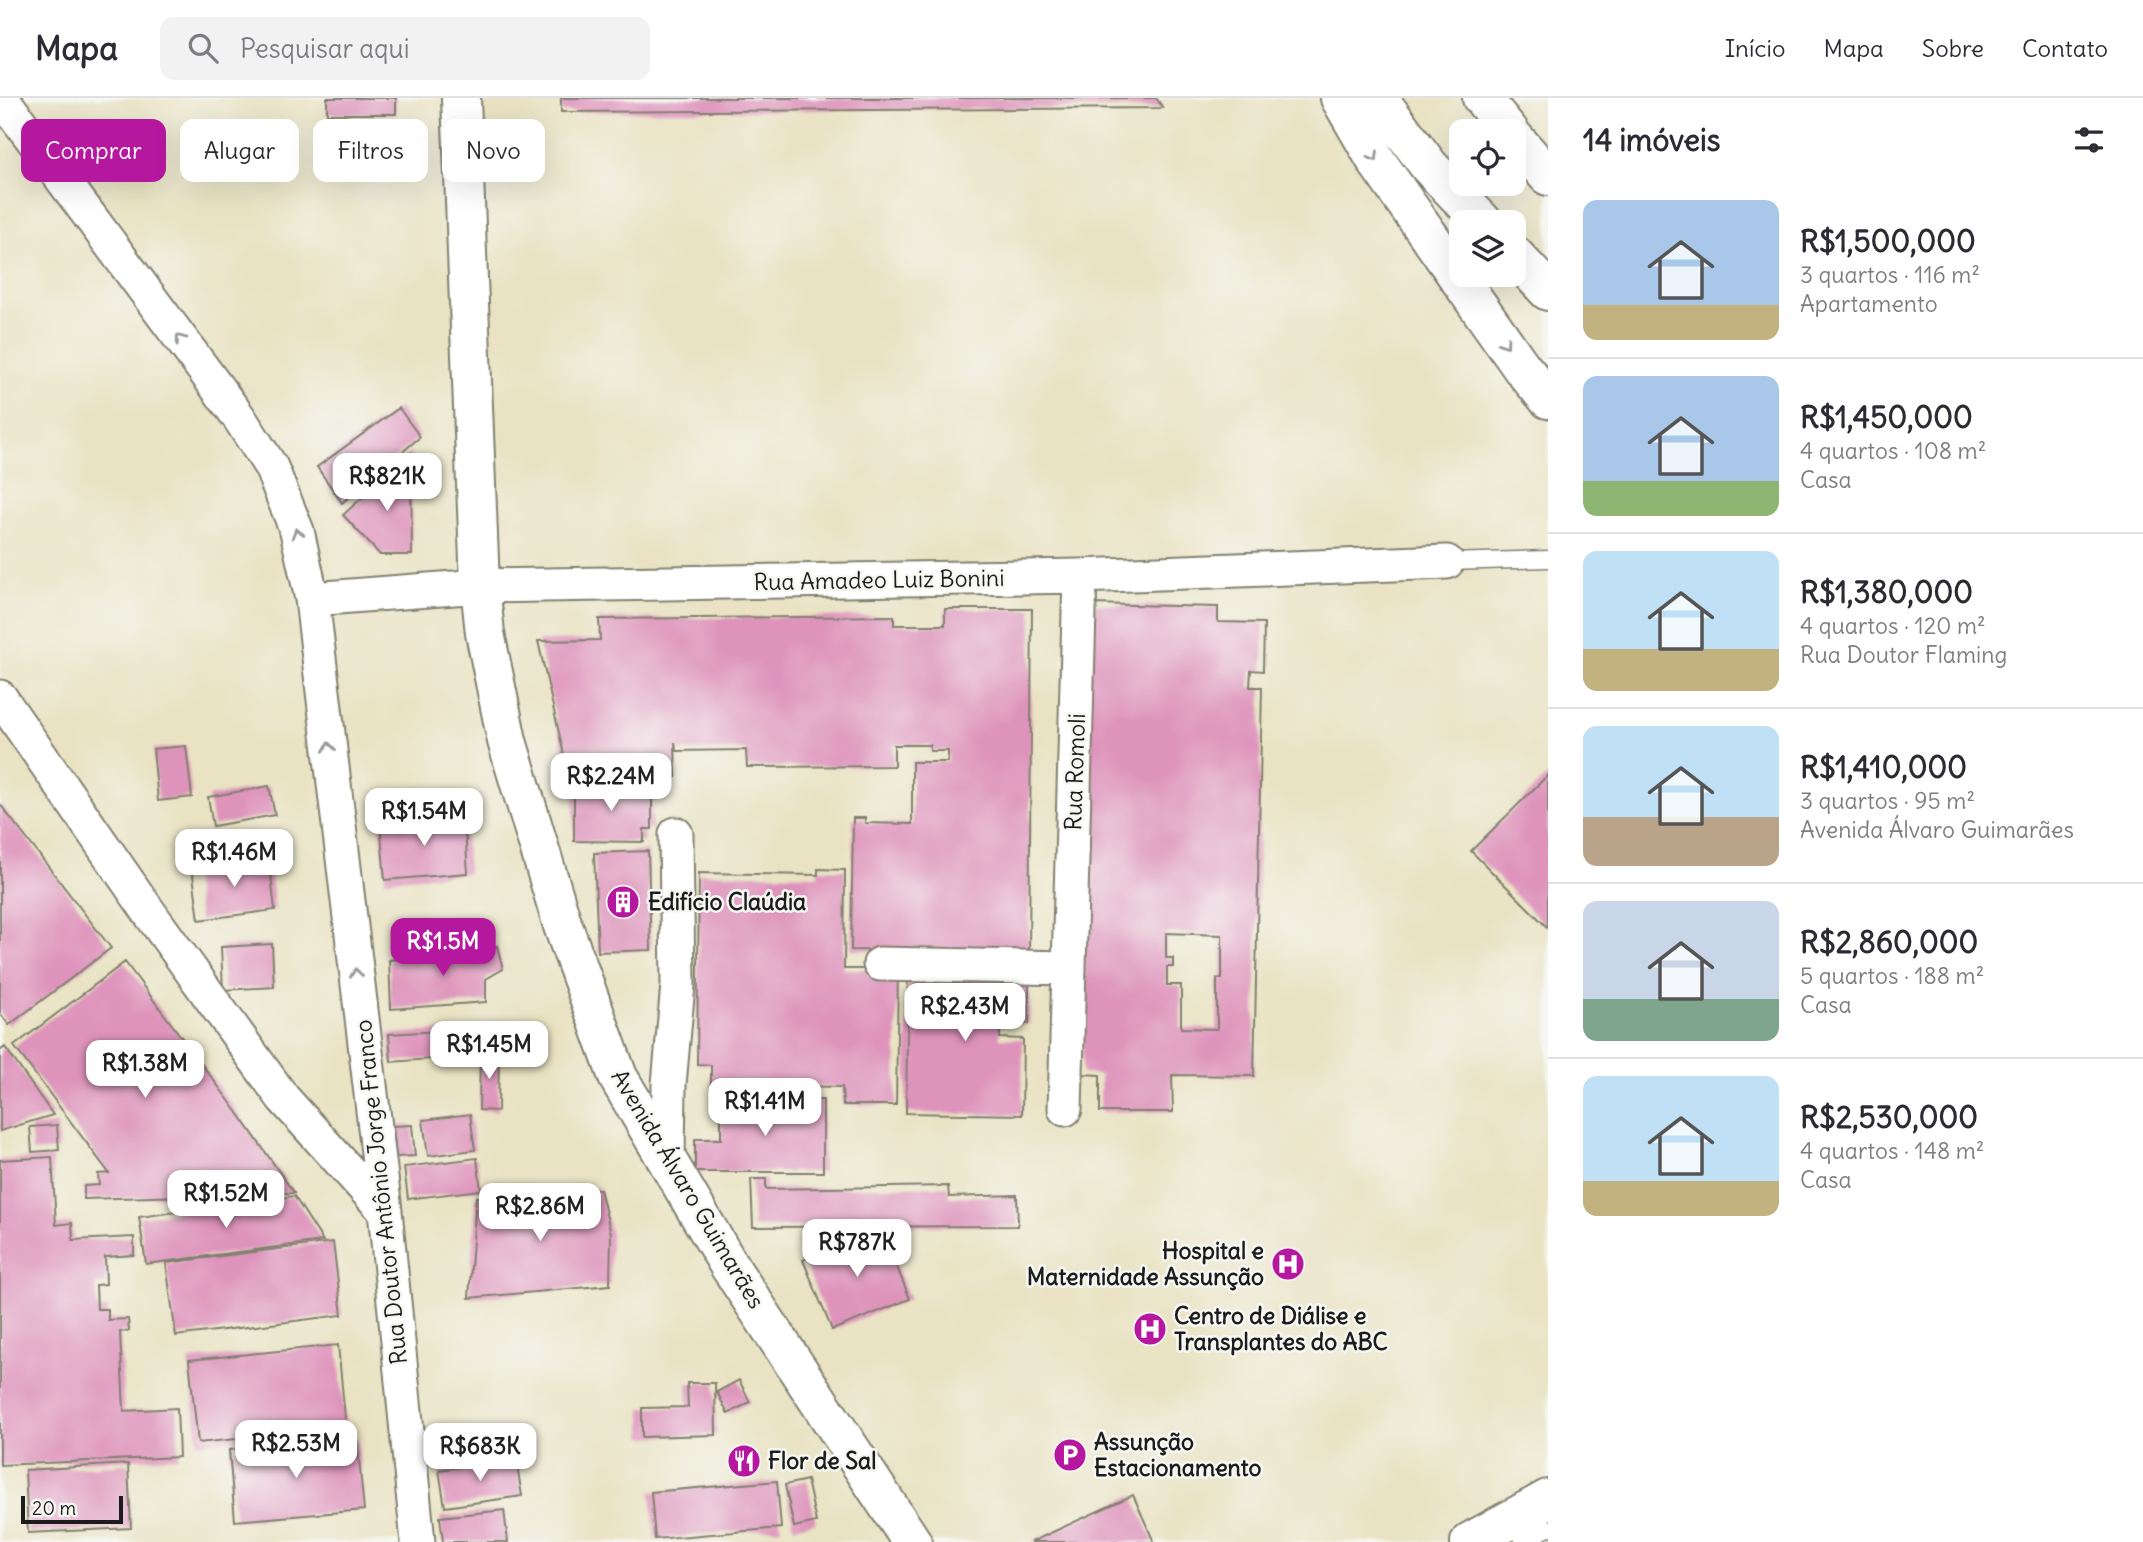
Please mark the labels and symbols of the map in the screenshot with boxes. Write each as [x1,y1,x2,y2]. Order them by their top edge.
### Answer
one-way arrow [1366,150,1379,163]
one-way arrow [176,334,189,347]
one-way arrow [1497,335,1509,348]
pin: R$821K [330,454,444,513]
one-way arrow [290,527,305,539]
street label: Rua Amadeo Luiz Bonini [753,563,1005,596]
street label: Rua Romoli [1058,713,1091,831]
one-way arrow [322,741,337,753]
pin: R$2.24M [546,754,676,813]
pin: R$1.54M [359,788,489,848]
pin: R$1.46M [169,830,299,889]
building icon: Edifício Claúdia [604,883,642,921]
place label: Edifício Claúdia [648,887,806,916]
pin: R$1.5M [386,918,500,978]
one-way arrow [349,967,364,979]
pin: R$2.43M [900,984,1030,1043]
street label: Rua Doutor Antônio Jorge Franco [348,1018,413,1366]
pin: R$1.45M [424,1021,554,1081]
pin: R$1.38M [80,1040,210,1100]
street label: Avenida Álvaro Guimarães [605,1064,771,1314]
pin: R$1.41M [700,1079,830,1138]
pin: R$1.52M [161,1170,291,1230]
pin: R$2.86M [475,1184,605,1243]
pin: R$787K [800,1220,914,1279]
place label: Hospital e Maternidade Assunção [1027,1236,1264,1291]
hospital icon: Hospital e Maternidade Assunção [1269,1245,1307,1283]
place label: Centro de Diálise e Transplantes do ABC [1174,1301,1388,1356]
hospital icon: Centro de Diálise e Transplantes do ABC [1131,1310,1169,1348]
pin: R$2.53M [231,1420,361,1480]
pin: R$683K [423,1424,537,1483]
place label: Assunção Estacionamento [1094,1427,1261,1482]
parking icon: Assunção Estacionamento [1051,1436,1089,1474]
restaurant icon: Flor de Sal [725,1442,763,1480]
place label: Flor de Sal [768,1446,876,1475]
scale bar [21,1493,122,1525]

